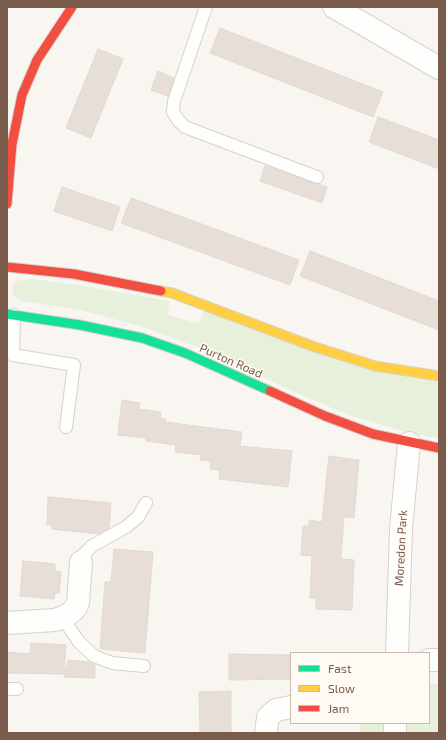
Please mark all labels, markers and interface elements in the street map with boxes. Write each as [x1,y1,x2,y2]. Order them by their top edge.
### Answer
street label: Purton Road [197,341,265,381]
street label: Moredon Park [392,510,410,586]
legend [290,652,430,724]
text: Fast [328,661,351,675]
text: Slow [328,681,355,695]
text: Jam [328,701,349,715]

